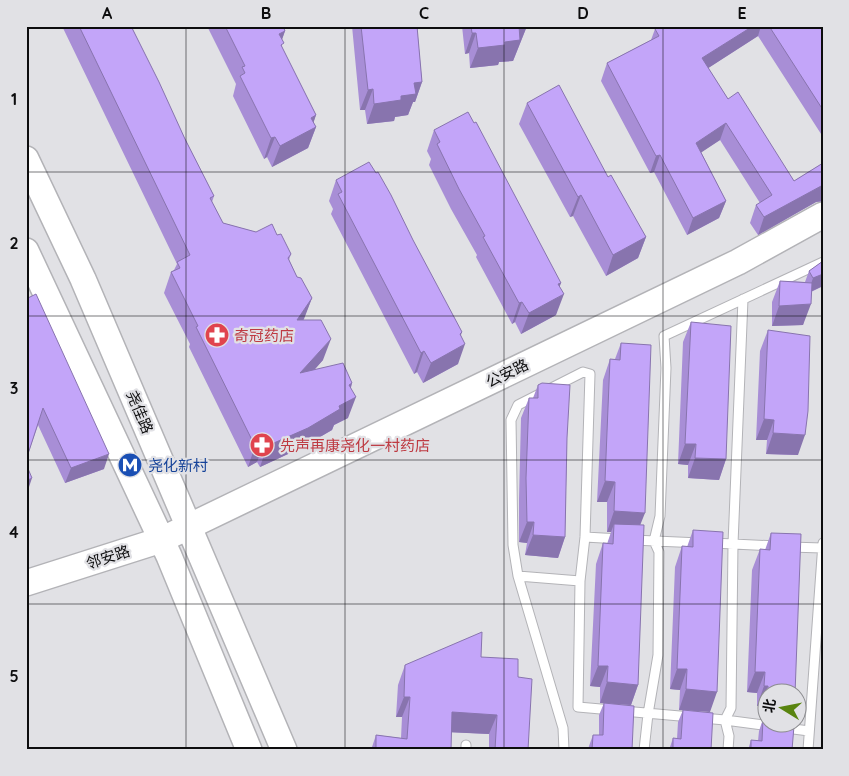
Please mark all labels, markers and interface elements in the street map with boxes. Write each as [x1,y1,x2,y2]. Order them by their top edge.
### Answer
text: A [102,3,113,23]
text: B [261,3,271,23]
text: C [419,3,429,23]
text: D [577,3,589,23]
text: E [737,3,747,23]
text: 1 [11,89,17,109]
text: 2 [9,233,19,253]
pharmacy icon: 奇冠药店 [204,322,230,348]
place label: 奇冠药店 [234,326,294,345]
street label: 公安路 [483,355,531,391]
text: 3 [10,378,18,398]
street label: 尧佳路 [122,388,158,436]
pharmacy icon: 先声再康尧化一村药店 [249,432,275,458]
place label: 先声再康尧化一村药店 [280,436,430,455]
metro station icon: 尧化新村 [117,452,143,478]
place label: 尧化新村 [148,456,208,475]
text: 4 [9,522,19,542]
street label: 邻安路 [84,541,132,573]
text: 5 [9,666,19,686]
north arrow [756,684,806,734]
text: 北 [759,697,779,714]

